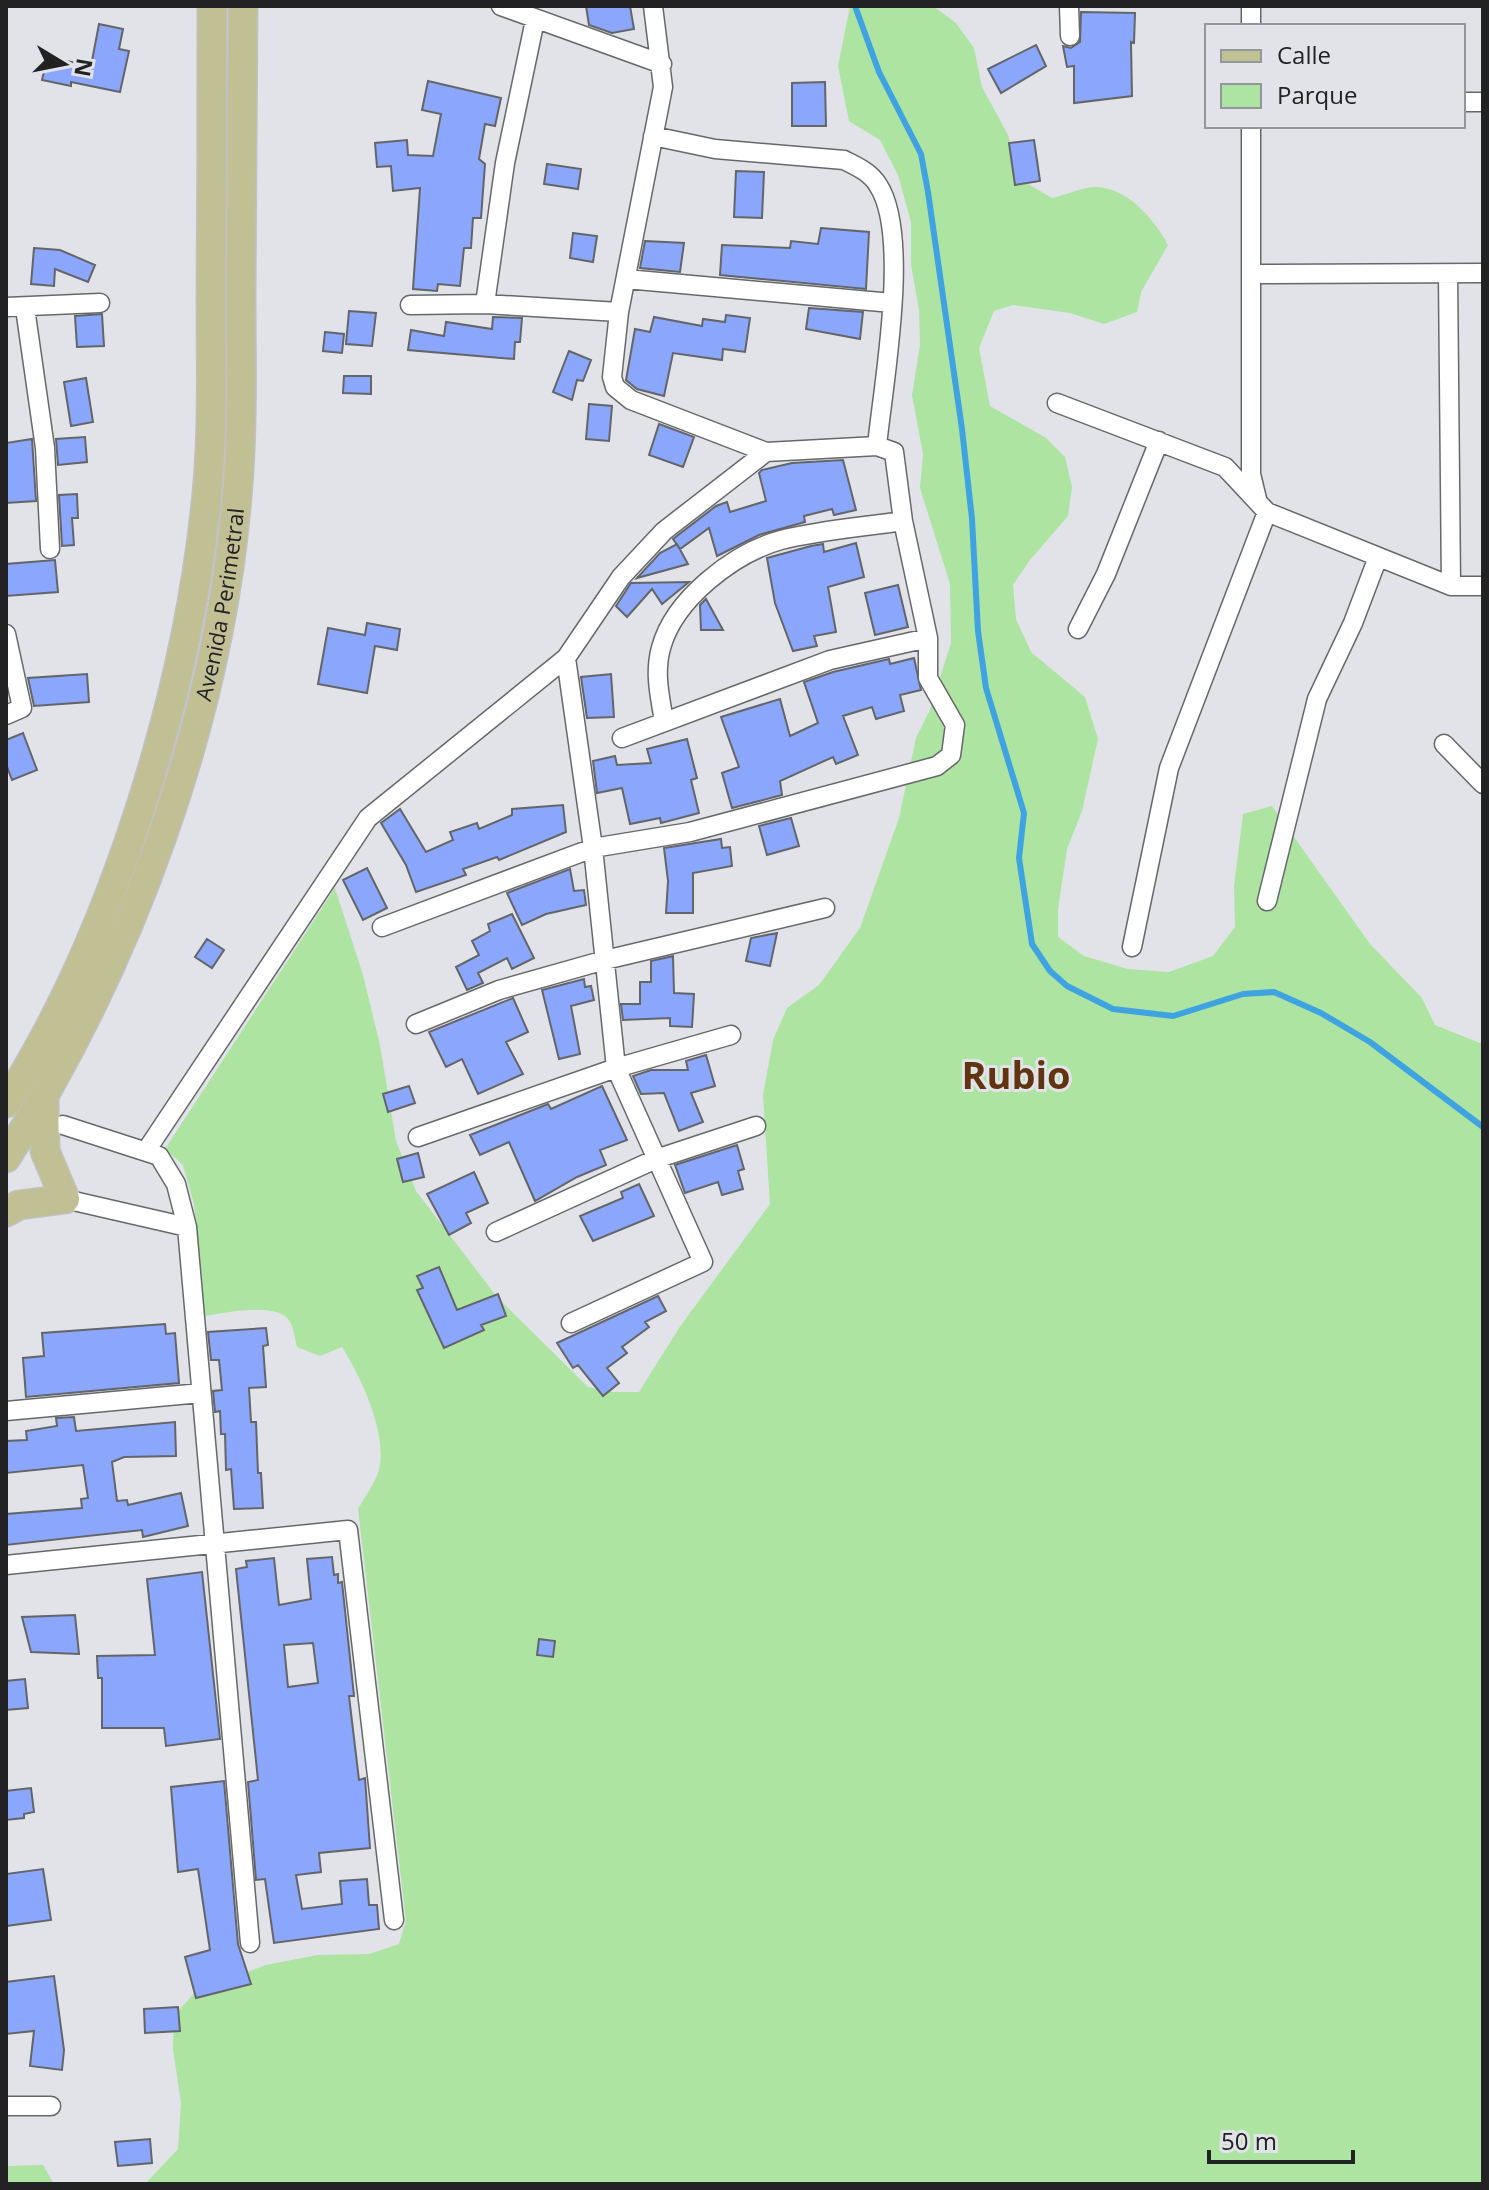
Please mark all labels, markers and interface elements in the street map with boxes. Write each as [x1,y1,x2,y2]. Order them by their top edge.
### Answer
north arrow [24,24,104,104]
legend [1205,24,1465,128]
text: Calle [1277,38,1331,71]
text: N [68,56,101,79]
text: Parque [1277,78,1357,111]
street label: Avenida Perimetral [187,506,250,704]
district label: Rubio [961,1048,1071,1100]
scale bar [1209,2114,1353,2164]
text: 50 m [1221,2124,1277,2157]

